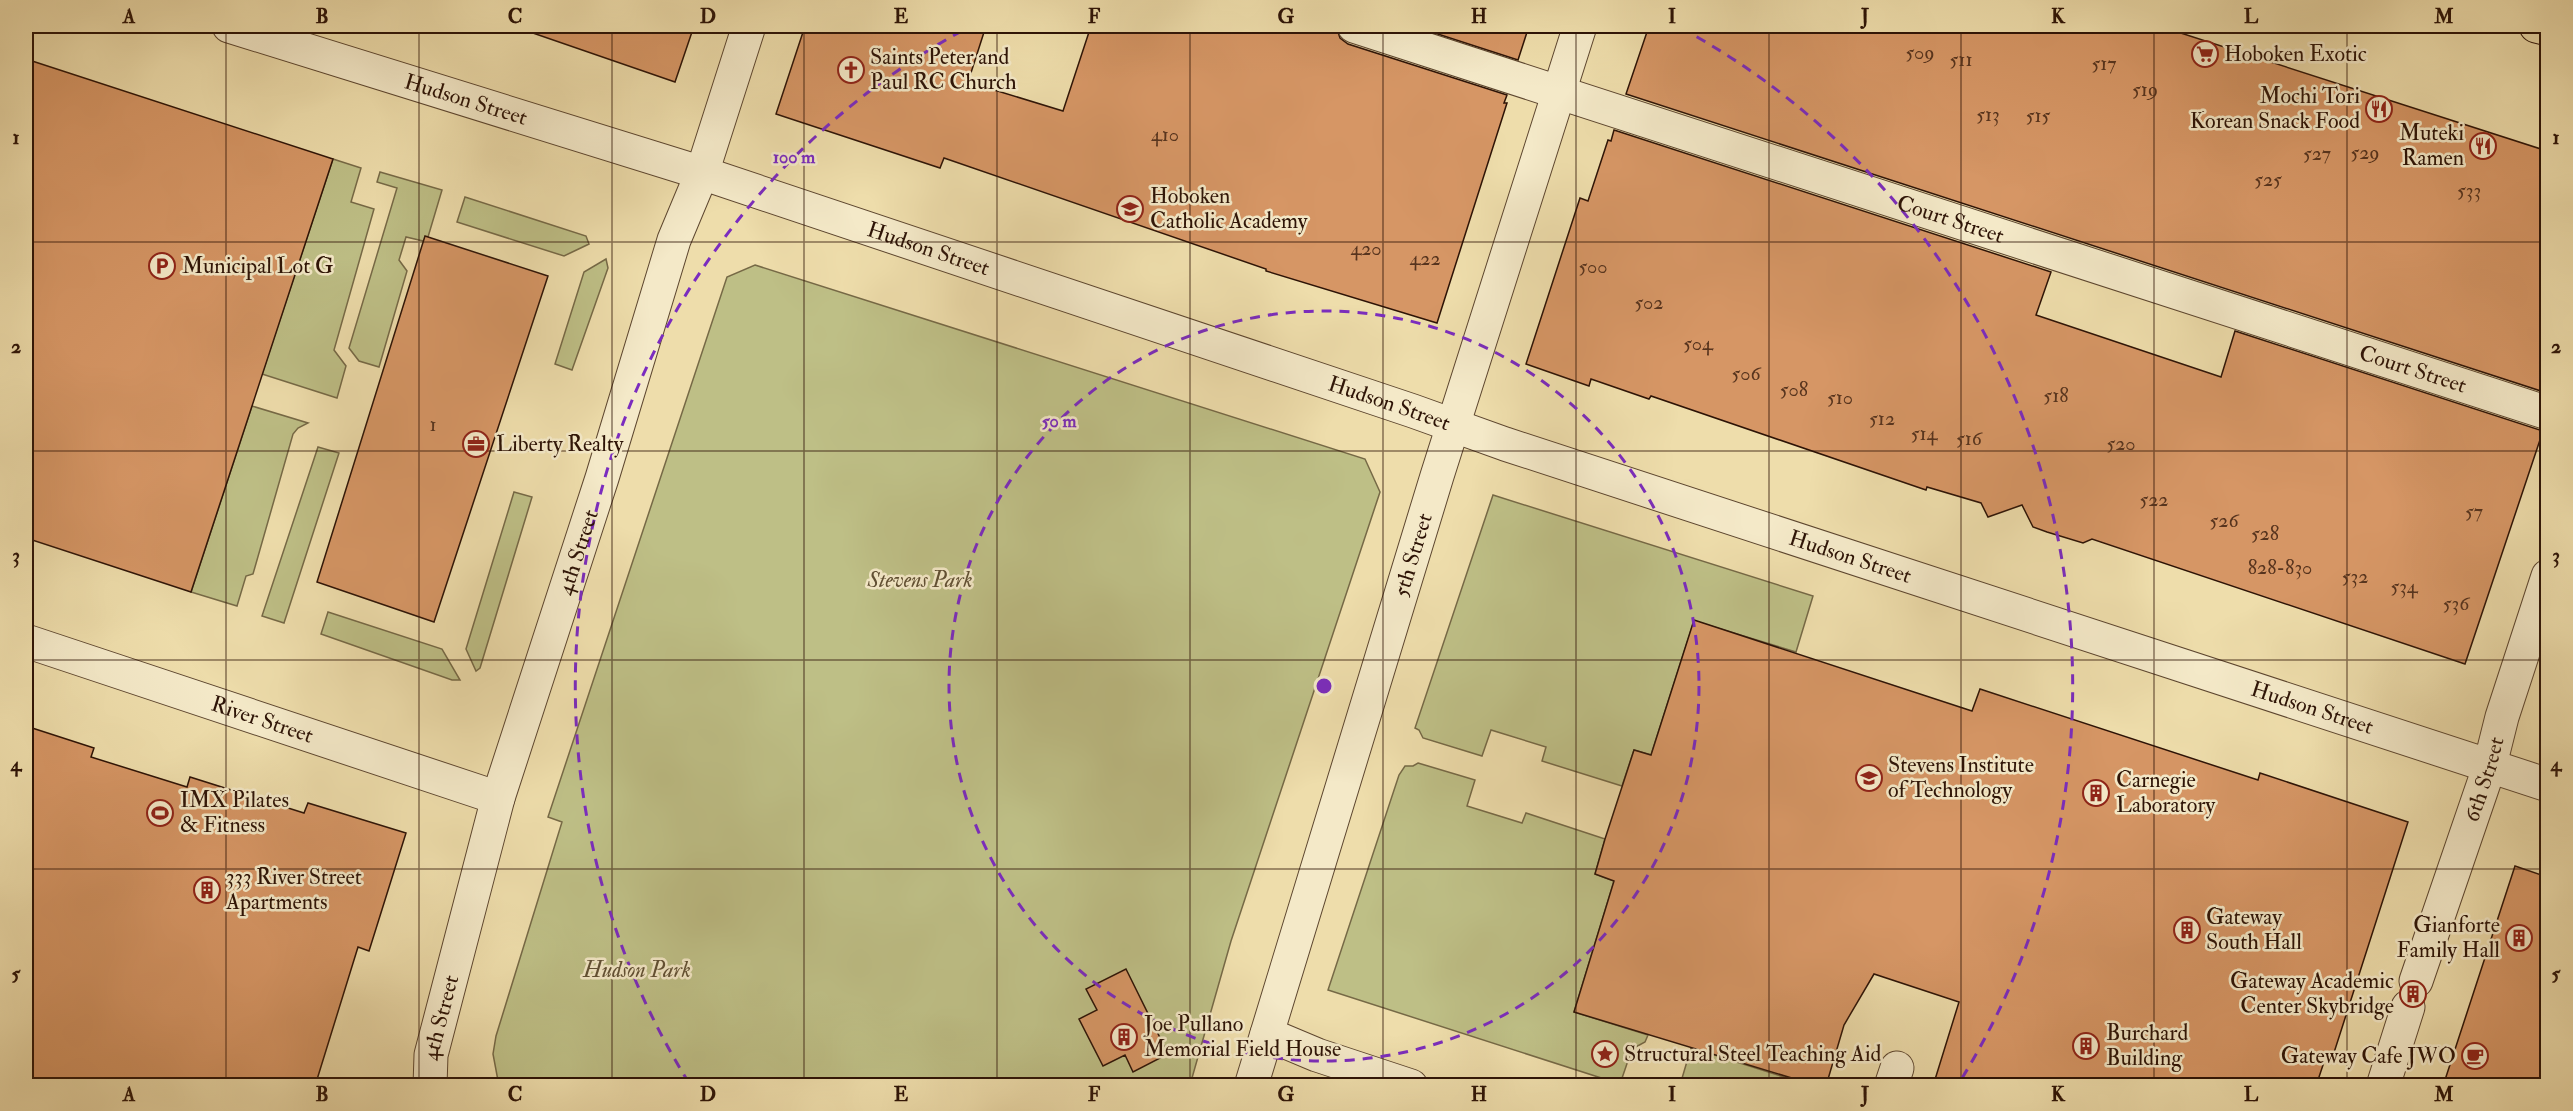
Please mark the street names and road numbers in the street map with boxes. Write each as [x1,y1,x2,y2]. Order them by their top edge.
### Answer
street label: Hudson Street [401,67,531,132]
street label: Court Street [1893,189,2008,250]
street label: Hudson Street [864,215,993,282]
street label: Court Street [2356,339,2470,400]
street label: Hudson Street [1324,370,1454,437]
street label: 4th Street [551,506,605,599]
street label: 5th Street [1387,510,1439,600]
street label: Hudson Street [1785,524,1915,590]
street label: Hudson Street [2247,675,2377,741]
street label: River Street [208,690,317,750]
street label: 6th Street [2458,734,2510,825]
street label: 4th Street [417,972,465,1062]

